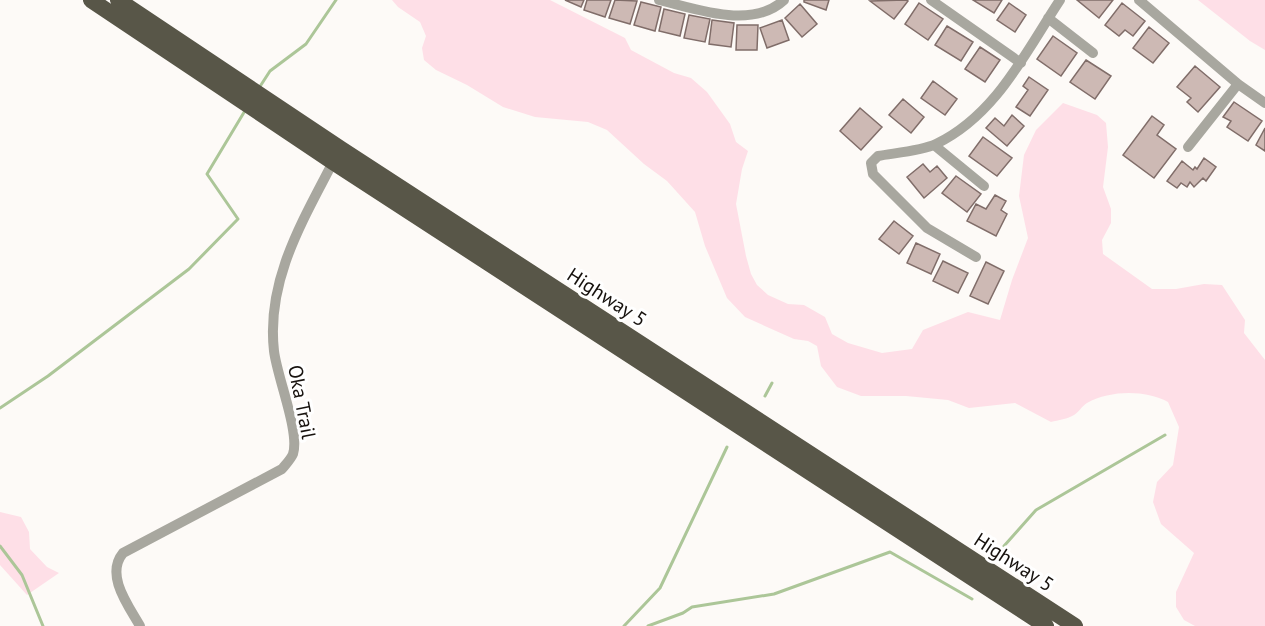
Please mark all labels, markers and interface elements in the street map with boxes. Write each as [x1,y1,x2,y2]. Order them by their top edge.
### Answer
street label: Highway 5 [562,262,652,332]
street label: Oka Trail [282,363,322,441]
street label: Highway 5 [969,527,1059,597]

